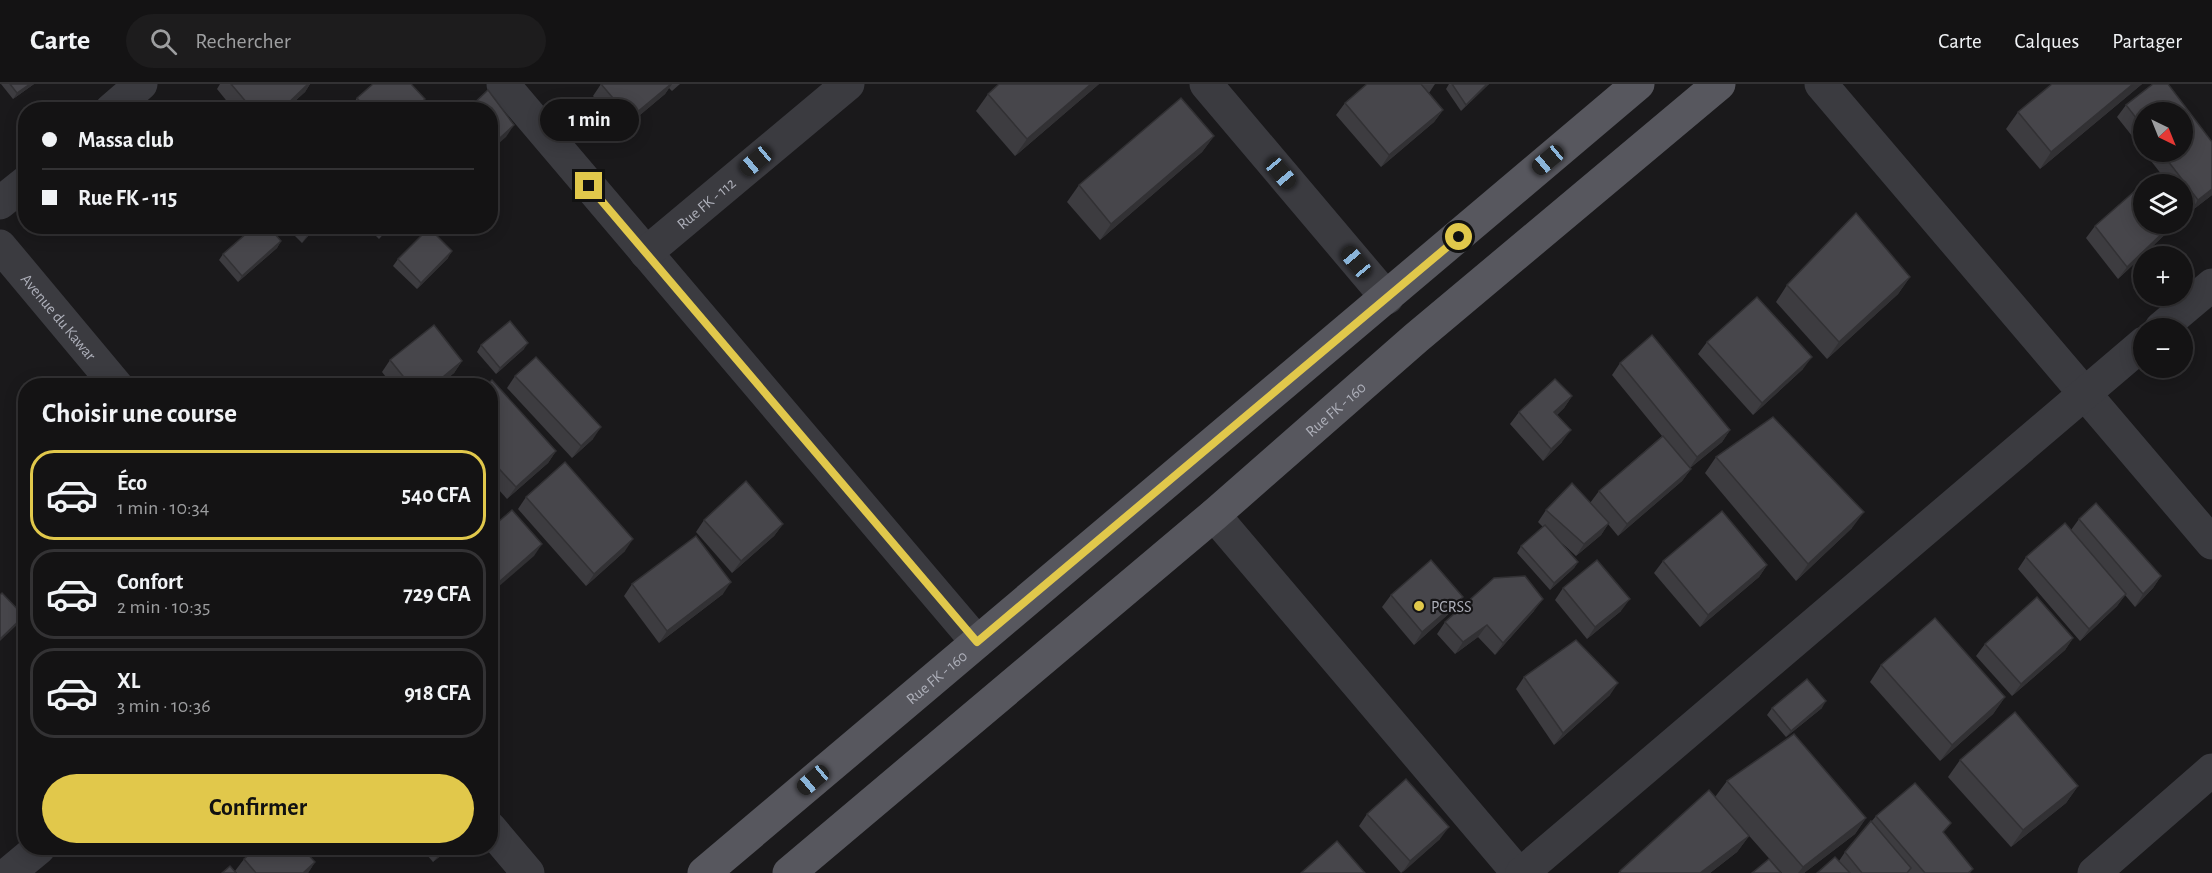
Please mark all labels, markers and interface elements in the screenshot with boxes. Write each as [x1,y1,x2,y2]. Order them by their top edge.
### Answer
search box [126,14,546,68]
icon: search [147,25,180,58]
text: Carte [30,27,90,55]
text: Rechercher [195,30,291,52]
text: Carte [1938,31,1982,52]
text: Calques [2015,31,2079,52]
text: Partager [2112,31,2182,52]
callout: 1 min [540,99,638,141]
north arrow [2133,102,2193,162]
map controls [2133,102,2193,378]
text: 1 min [568,110,611,130]
text: Massa club [78,129,174,151]
car [1528,142,1568,178]
car [736,143,776,179]
car [1263,153,1299,193]
route end [575,172,602,199]
button: layers [2133,174,2193,234]
street label: Rue FK - 112 [674,175,739,233]
text: Rue FK - 115 [78,187,177,209]
route start [1445,223,1472,250]
car [1338,242,1374,282]
button: + [2133,246,2193,306]
street label: Avenue du Kawar [18,271,99,364]
button: − [2133,318,2193,378]
street label: Rue FK - 160 [1303,379,1369,440]
text: Choisir une course [42,400,237,427]
icon: car [45,468,99,522]
text: Éco [117,472,147,494]
text: 540 CFA [402,484,471,506]
text: 1 min · 10:34 [117,498,209,518]
icon: car [45,567,99,621]
text: Confort [117,571,183,593]
text: 729 CFA [403,583,471,605]
text: 2 min · 10:35 [117,597,210,617]
marker: PCRSS [1412,599,1426,613]
place label: PCRSS [1431,599,1472,615]
street label: Rue FK - 160 [903,648,970,708]
icon: car [45,666,99,720]
text: XL [117,670,140,692]
text: 918 CFA [404,682,471,704]
text: 3 min · 10:36 [117,696,211,716]
car [793,762,833,798]
button: Confirmer [42,774,474,843]

